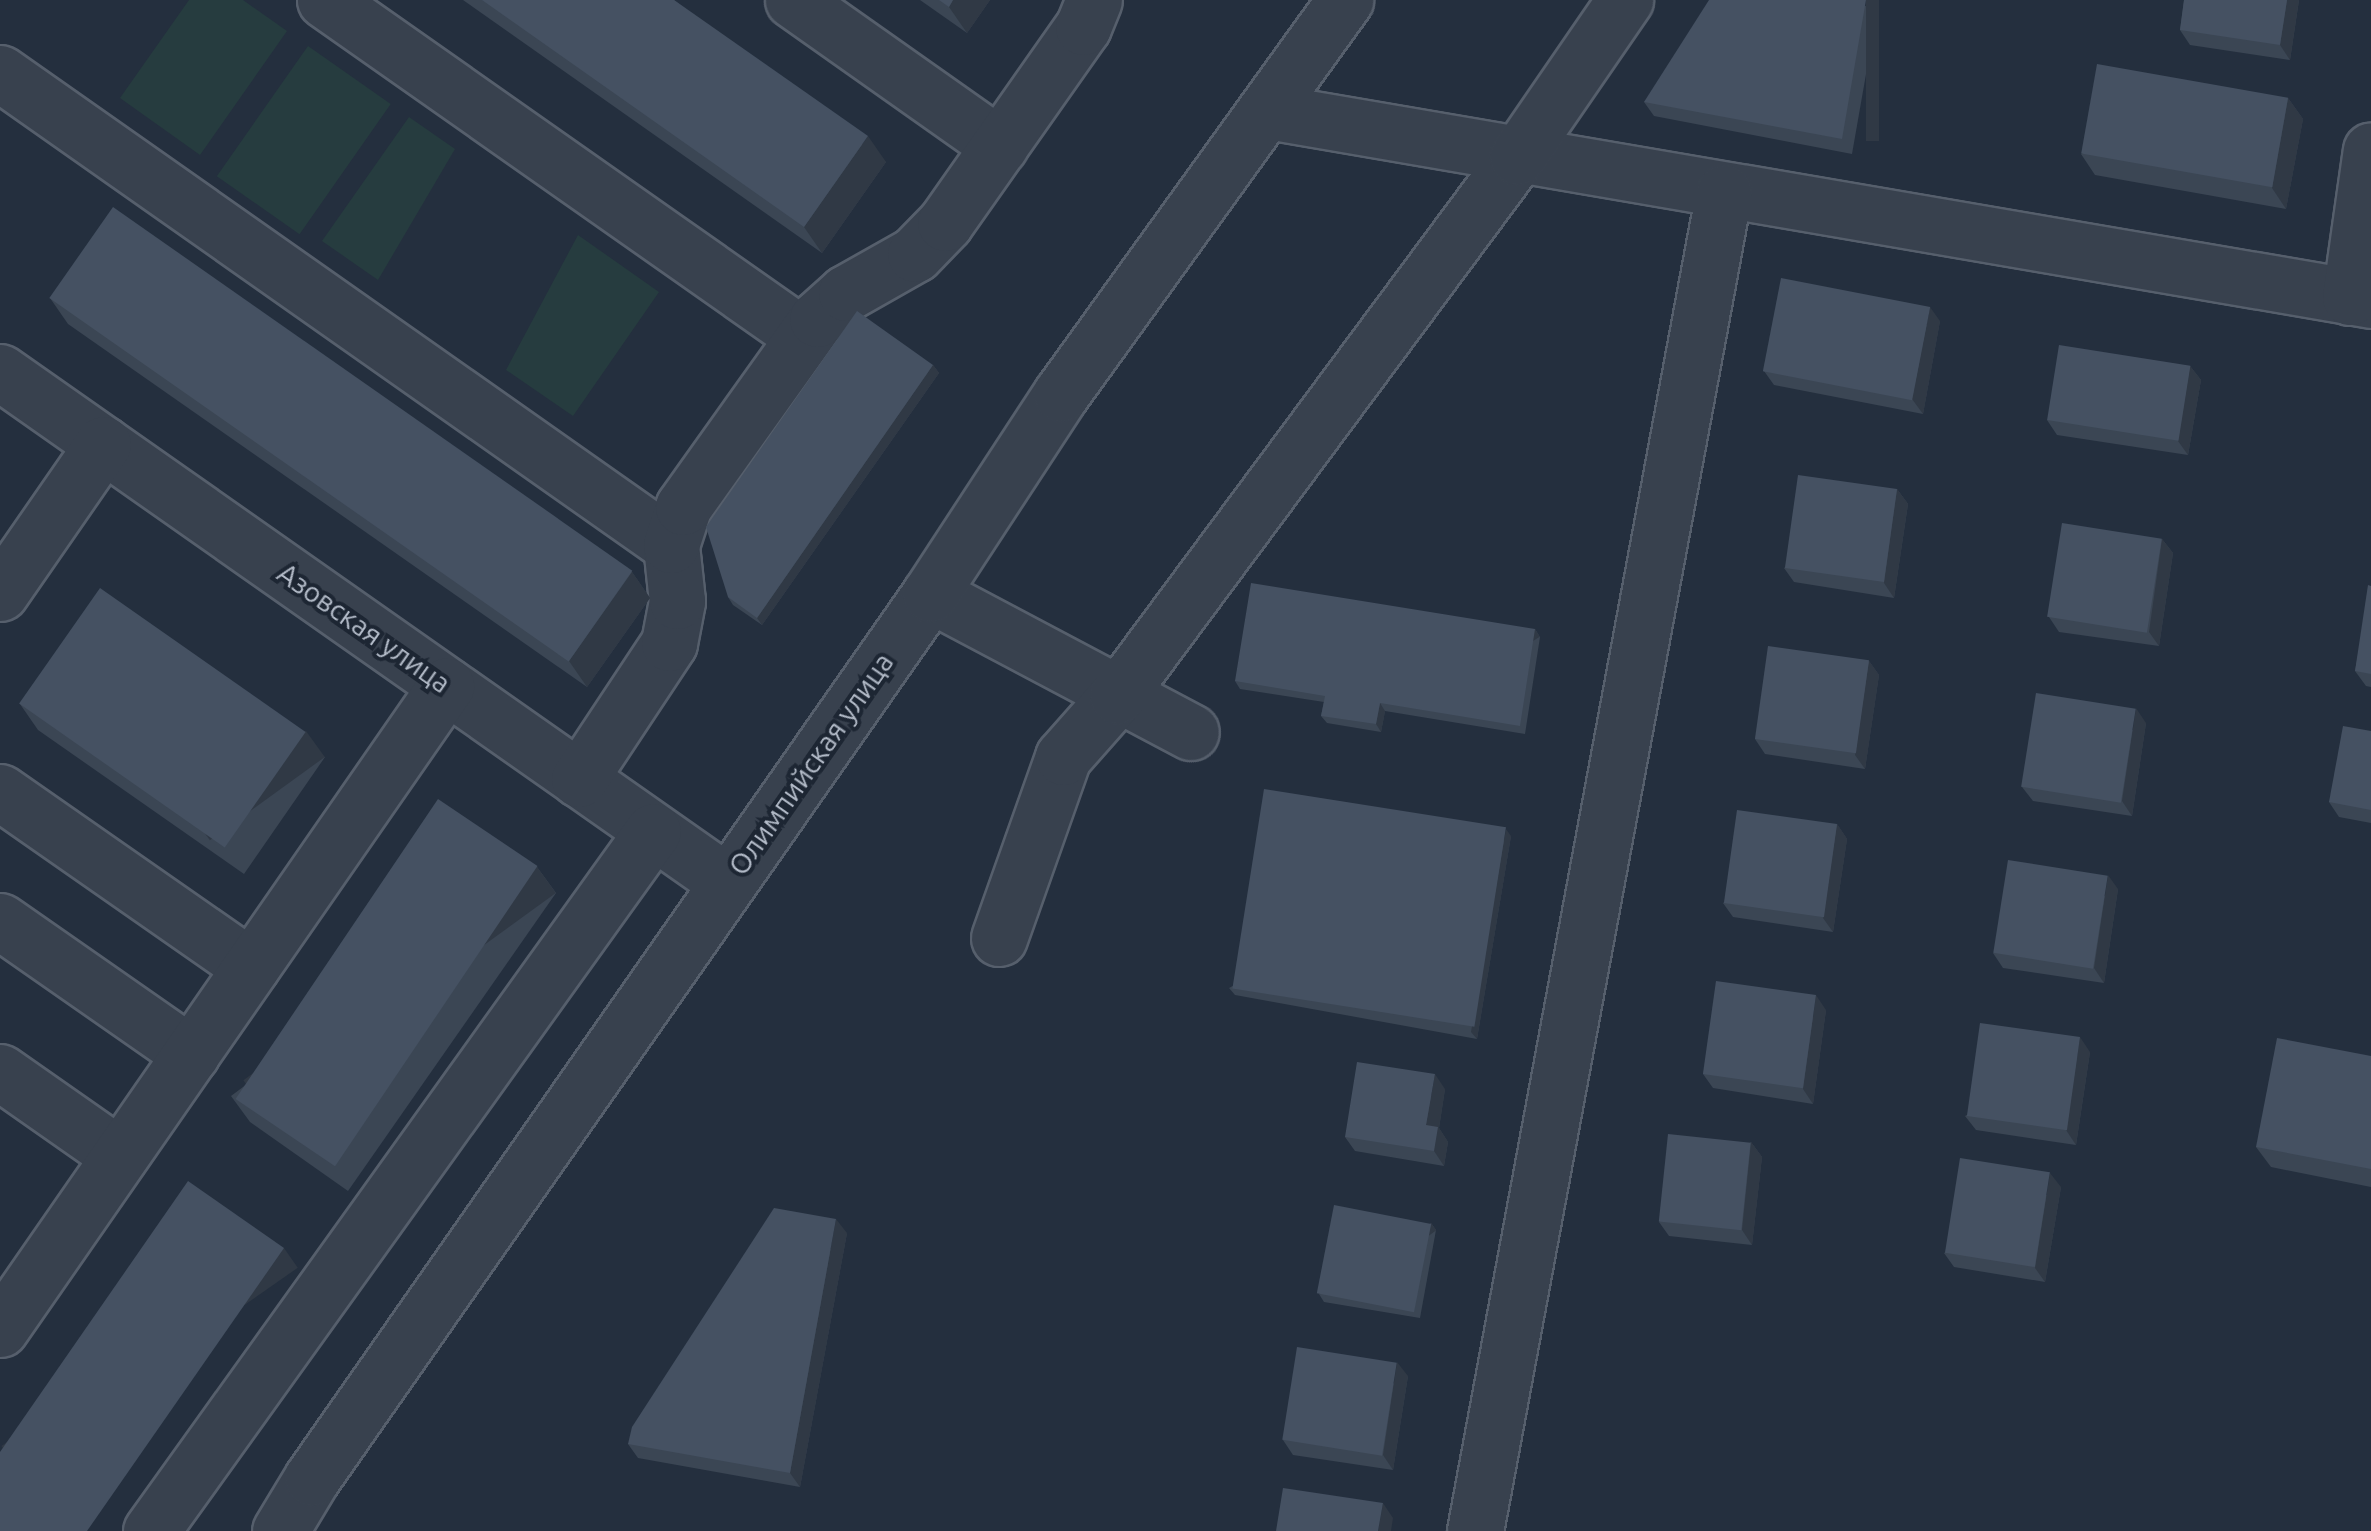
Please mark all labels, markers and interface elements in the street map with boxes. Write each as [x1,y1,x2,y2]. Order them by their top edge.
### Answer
street label: Азовская улица [271,556,457,700]
street label: Олимпийская улица [722,646,900,882]

